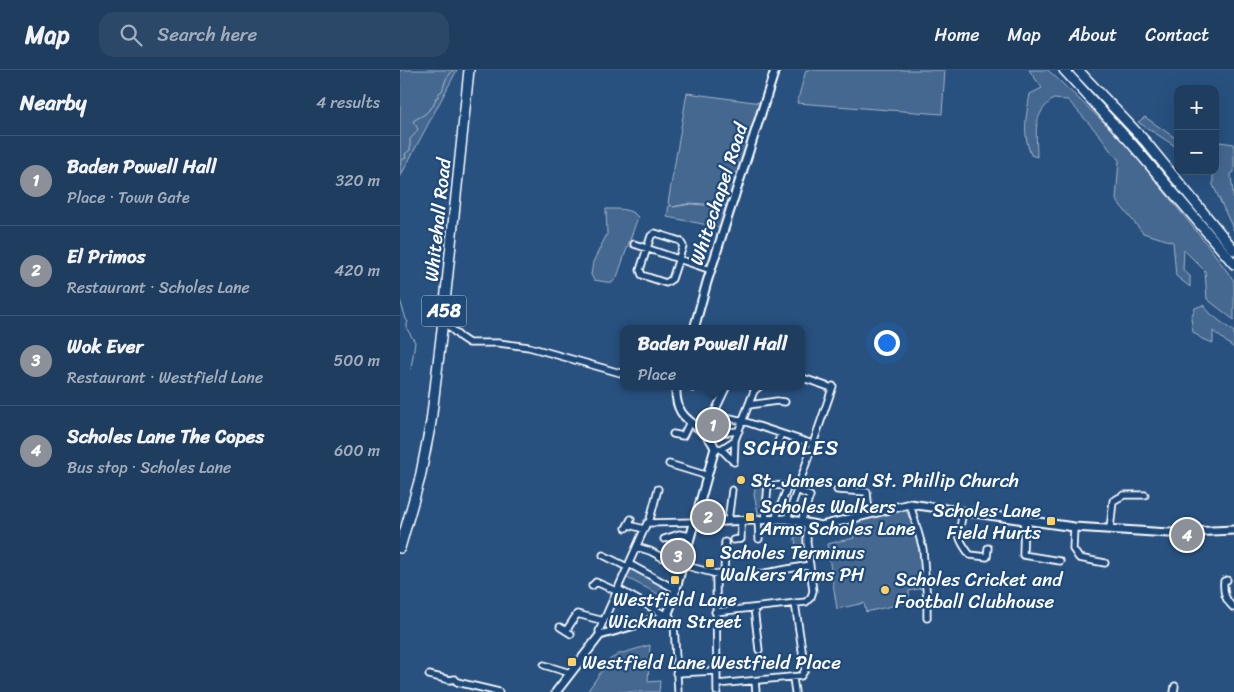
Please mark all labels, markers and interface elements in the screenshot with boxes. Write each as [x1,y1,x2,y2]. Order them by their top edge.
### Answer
search box [99,12,449,57]
text: Map [25,14,69,56]
text: Search here [157,18,257,51]
text: Home [935,19,980,51]
text: Map [1008,19,1041,51]
text: About [1069,19,1117,51]
text: Contact [1145,19,1209,51]
icon: search [117,21,145,49]
text: Nearby [20,84,86,122]
map controls [1174,85,1219,175]
button: + [1174,85,1219,130]
text: 4 results [316,88,380,117]
street label: Whitechapel Road [680,117,758,270]
button: − [1174,130,1219,175]
text: Baden Powell Hall [67,150,217,183]
street label: Whitehall Road [415,155,461,283]
text: 1 [33,166,39,195]
text: 320 m [335,166,380,195]
text: Place · Town Gate [67,183,190,212]
text: El Primos [67,240,145,273]
text: 2 [31,256,41,285]
text: 420 m [334,256,380,285]
text: Restaurant · Scholes Lane [67,273,250,302]
road number: A58 [422,296,466,326]
popup [620,325,805,390]
text: Baden Powell Hall [638,327,787,360]
text: Wok Ever [67,330,143,363]
your location [874,330,900,356]
text: 3 [32,346,40,375]
text: 500 m [334,346,380,375]
text: Place [638,360,676,389]
text: Restaurant · Westfield Lane [67,363,263,392]
pin: 1 [697,406,729,444]
text: Scholes Lane The Copes [67,420,264,453]
district label: SCHOLES [743,429,839,467]
text: 4 [31,436,41,465]
text: 600 m [334,436,380,465]
text: Bus stop · Scholes Lane [67,453,231,482]
place label: St. James and St. Phillip Church [751,464,1019,497]
marker: St. James and St. Phillip Church [735,474,747,486]
place label: Scholes Walkers Arms Scholes Lane [759,490,916,545]
place label: Scholes Lane Field Hurts [933,494,1041,549]
pin: 2 [692,498,724,536]
marker: Scholes Walkers Arms Scholes Lane [744,511,756,523]
marker: Scholes Lane Field Hurts [1045,515,1057,527]
pin: 4 [1171,516,1203,554]
place label: Scholes Terminus Walkers Arms PH [720,536,865,591]
pin: 3 [662,537,694,575]
marker: Scholes Terminus Walkers Arms PH [704,557,716,569]
place label: Scholes Cricket and Football Clubhouse [895,563,1064,618]
marker: Westfield Lane Wickham Street [669,574,681,586]
place label: Westfield Lane Wickham Street [608,583,742,638]
marker: Scholes Cricket and Football Clubhouse [879,584,891,596]
place label: Westfield Lane Westfield Place [582,646,841,679]
marker: Westfield Lane Westfield Place [566,656,578,668]

